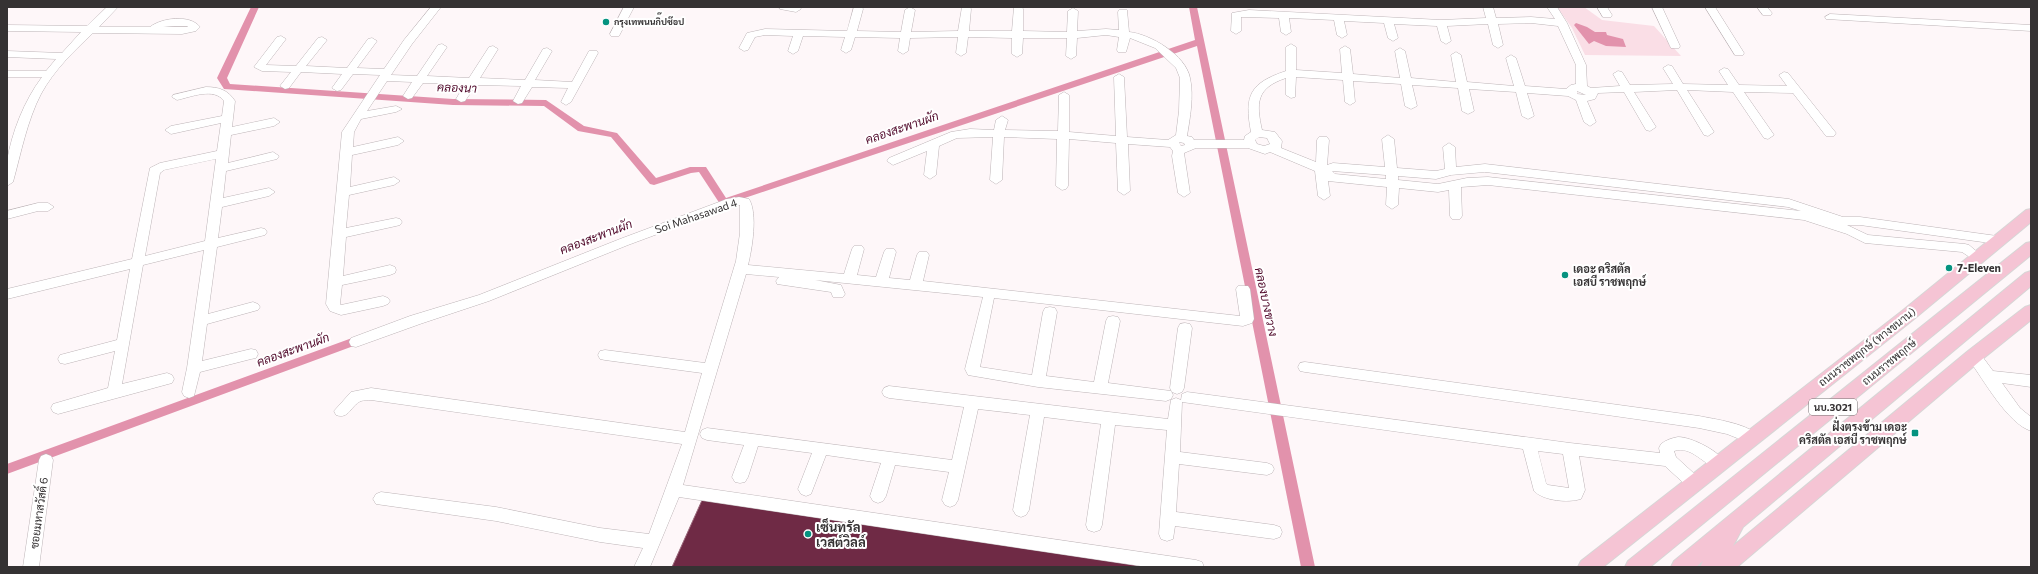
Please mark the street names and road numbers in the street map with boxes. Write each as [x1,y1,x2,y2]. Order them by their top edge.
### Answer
street label: Soi Mahasawad 4 [653,195,739,236]
street label: ถนนราชพฤกษ์ (ทางขนาน) [1816,305,1918,389]
street label: ถนนราชพฤกษ์ [1859,336,1919,388]
road number: นบ.3021 [1809,399,1857,415]
street label: ซอยมหาสวัสดิ์ 6 [23,475,50,550]

